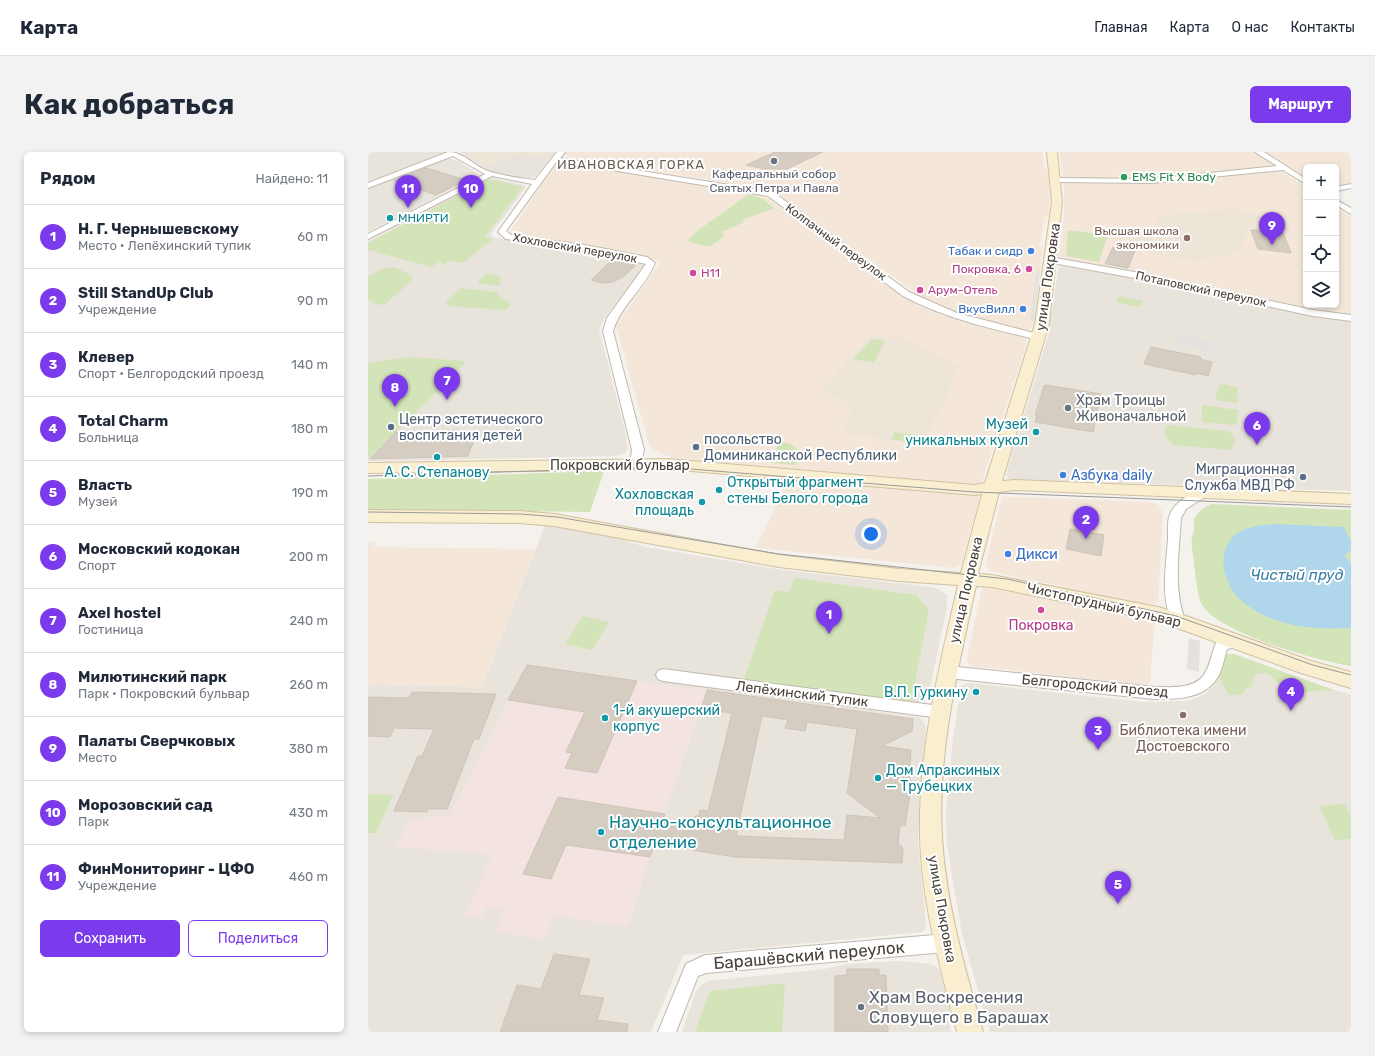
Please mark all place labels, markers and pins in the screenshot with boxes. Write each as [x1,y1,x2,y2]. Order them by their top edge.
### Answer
marker: Кафедральный собор Святых Петра и Павла [769,156,779,166]
place label: Кафедральный собор Святых Петра и Павла [709,167,839,195]
place label: EMS Fit X Body [1132,170,1216,184]
marker: EMS Fit X Body [1119,172,1129,182]
pin: 11 [395,175,421,208]
pin: 10 [458,175,484,208]
place label: МНИРТИ [398,211,449,225]
pin: 9 [1259,212,1285,245]
marker: МНИРТИ [385,213,395,223]
place label: Высшая школа экономики [1094,224,1179,252]
marker: Высшая школа экономики [1182,233,1192,243]
place label: Табак и сидр [948,244,1023,258]
marker: Табак и сидр [1026,246,1036,256]
place label: Покровка, 6 [952,262,1021,276]
marker: Покровка, 6 [1024,264,1034,274]
place label: H11 [701,266,720,280]
marker: H11 [688,268,698,278]
place label: Арум-Отель [928,283,997,297]
marker: Арум-Отель [915,285,925,295]
place label: ВкусВилл [958,302,1015,316]
marker: ВкусВилл [1018,304,1028,314]
pin: 7 [434,367,460,400]
pin: 8 [382,374,408,407]
place label: Храм Троицы Живоначальной [1076,392,1186,425]
marker: Храм Троицы Живоначальной [1063,403,1073,413]
place label: Центр эстетического воспитания детей [399,411,543,444]
pin: 6 [1244,412,1270,445]
place label: Музей уникальных кукол [905,416,1028,449]
marker: Центр эстетического воспитания детей [386,422,396,432]
marker: Музей уникальных кукол [1031,427,1041,437]
place label: посольство Доминиканской Республики [704,431,897,464]
marker: посольство Доминиканской Республики [691,442,701,452]
marker: А. С. Степанову [432,452,442,462]
place label: Миграционная Служба МВД РФ [1185,461,1295,494]
place label: А. С. Степанову [384,464,490,481]
place label: Азбука daily [1071,467,1153,484]
marker: Азбука daily [1058,470,1068,480]
marker: Миграционная Служба МВД РФ [1298,472,1308,482]
place label: Открытый фрагмент стены Белого города [727,474,868,507]
marker: Открытый фрагмент стены Белого города [714,485,724,495]
place label: Хохловская площадь [615,486,694,519]
marker: Хохловская площадь [697,497,707,507]
pin: 2 [1073,506,1099,539]
place label: Дикси [1016,546,1058,563]
marker: Дикси [1003,549,1013,559]
pin: 1 [816,601,842,634]
marker: Покровка [1036,605,1046,615]
place label: Покровка [1008,617,1074,634]
pin: 4 [1278,678,1304,711]
place label: В.П. Гуркину [884,684,968,701]
marker: В.П. Гуркину [971,687,981,697]
place label: 1-й акушерский корпус [613,702,720,735]
marker: Библиотека имени Достоевского [1178,710,1188,720]
marker: 1-й акушерский корпус [600,713,610,723]
pin: 3 [1085,717,1111,750]
place label: Библиотека имени Достоевского [1120,722,1246,755]
place label: Дом Апраксиных — Трубецких [886,762,1001,795]
marker: Дом Апраксиных — Трубецких [873,773,883,783]
place label: Научно-консультационное отделение [609,812,832,852]
marker: Научно-консультационное отделение [596,827,606,837]
pin: 5 [1105,871,1131,904]
place label: Храм Воскресения Словущего в Барашах [869,987,1049,1027]
marker: Храм Воскресения Словущего в Барашах [856,1002,866,1012]

